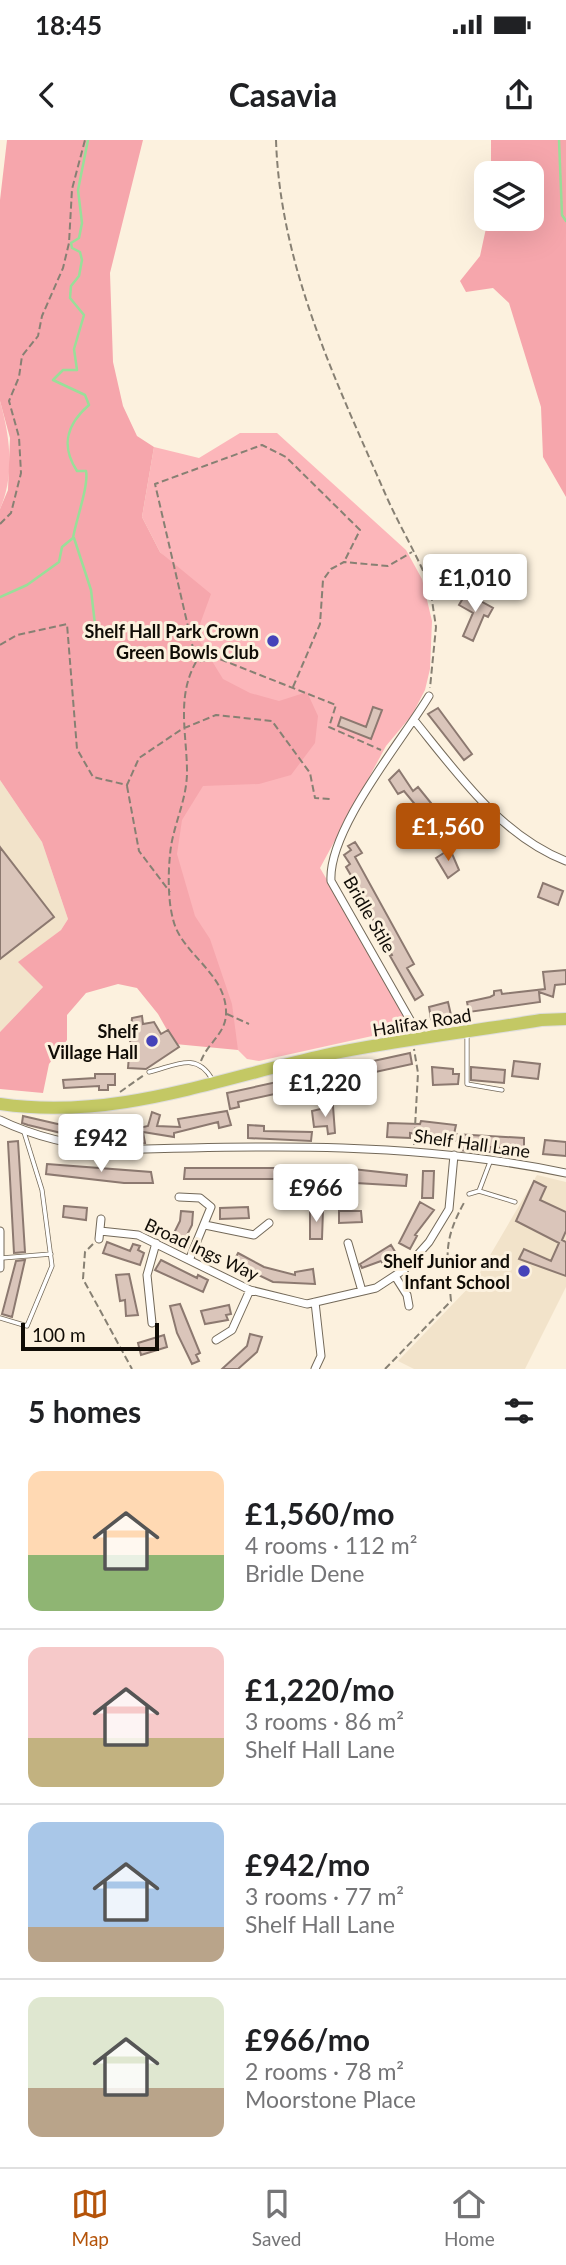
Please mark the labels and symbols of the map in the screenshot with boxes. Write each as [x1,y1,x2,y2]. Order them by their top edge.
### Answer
pin: £1,010 [418,554,532,614]
place label: Shelf Hall Park Crown Green Bowls Club [85,620,259,663]
marker: Shelf Hall Park Crown Green Bowls Club [265,633,281,649]
pin: £1,560 [391,804,505,863]
street label: Bridle Stile [339,872,401,956]
street label: Halifax Road [371,1003,473,1041]
place label: Shelf Village Hall [47,1020,139,1063]
marker: Shelf Village Hall [144,1033,160,1049]
pin: £1,220 [268,1060,382,1119]
pin: £942 [60,1114,142,1174]
street label: Shelf Hall Lane [412,1124,532,1162]
pin: £966 [275,1164,357,1224]
street label: Broad Ings Way [141,1213,263,1285]
place label: Shelf Junior and Infant School [383,1250,510,1293]
marker: Shelf Junior and Infant School [516,1263,532,1279]
scale bar [21,1320,159,1352]

